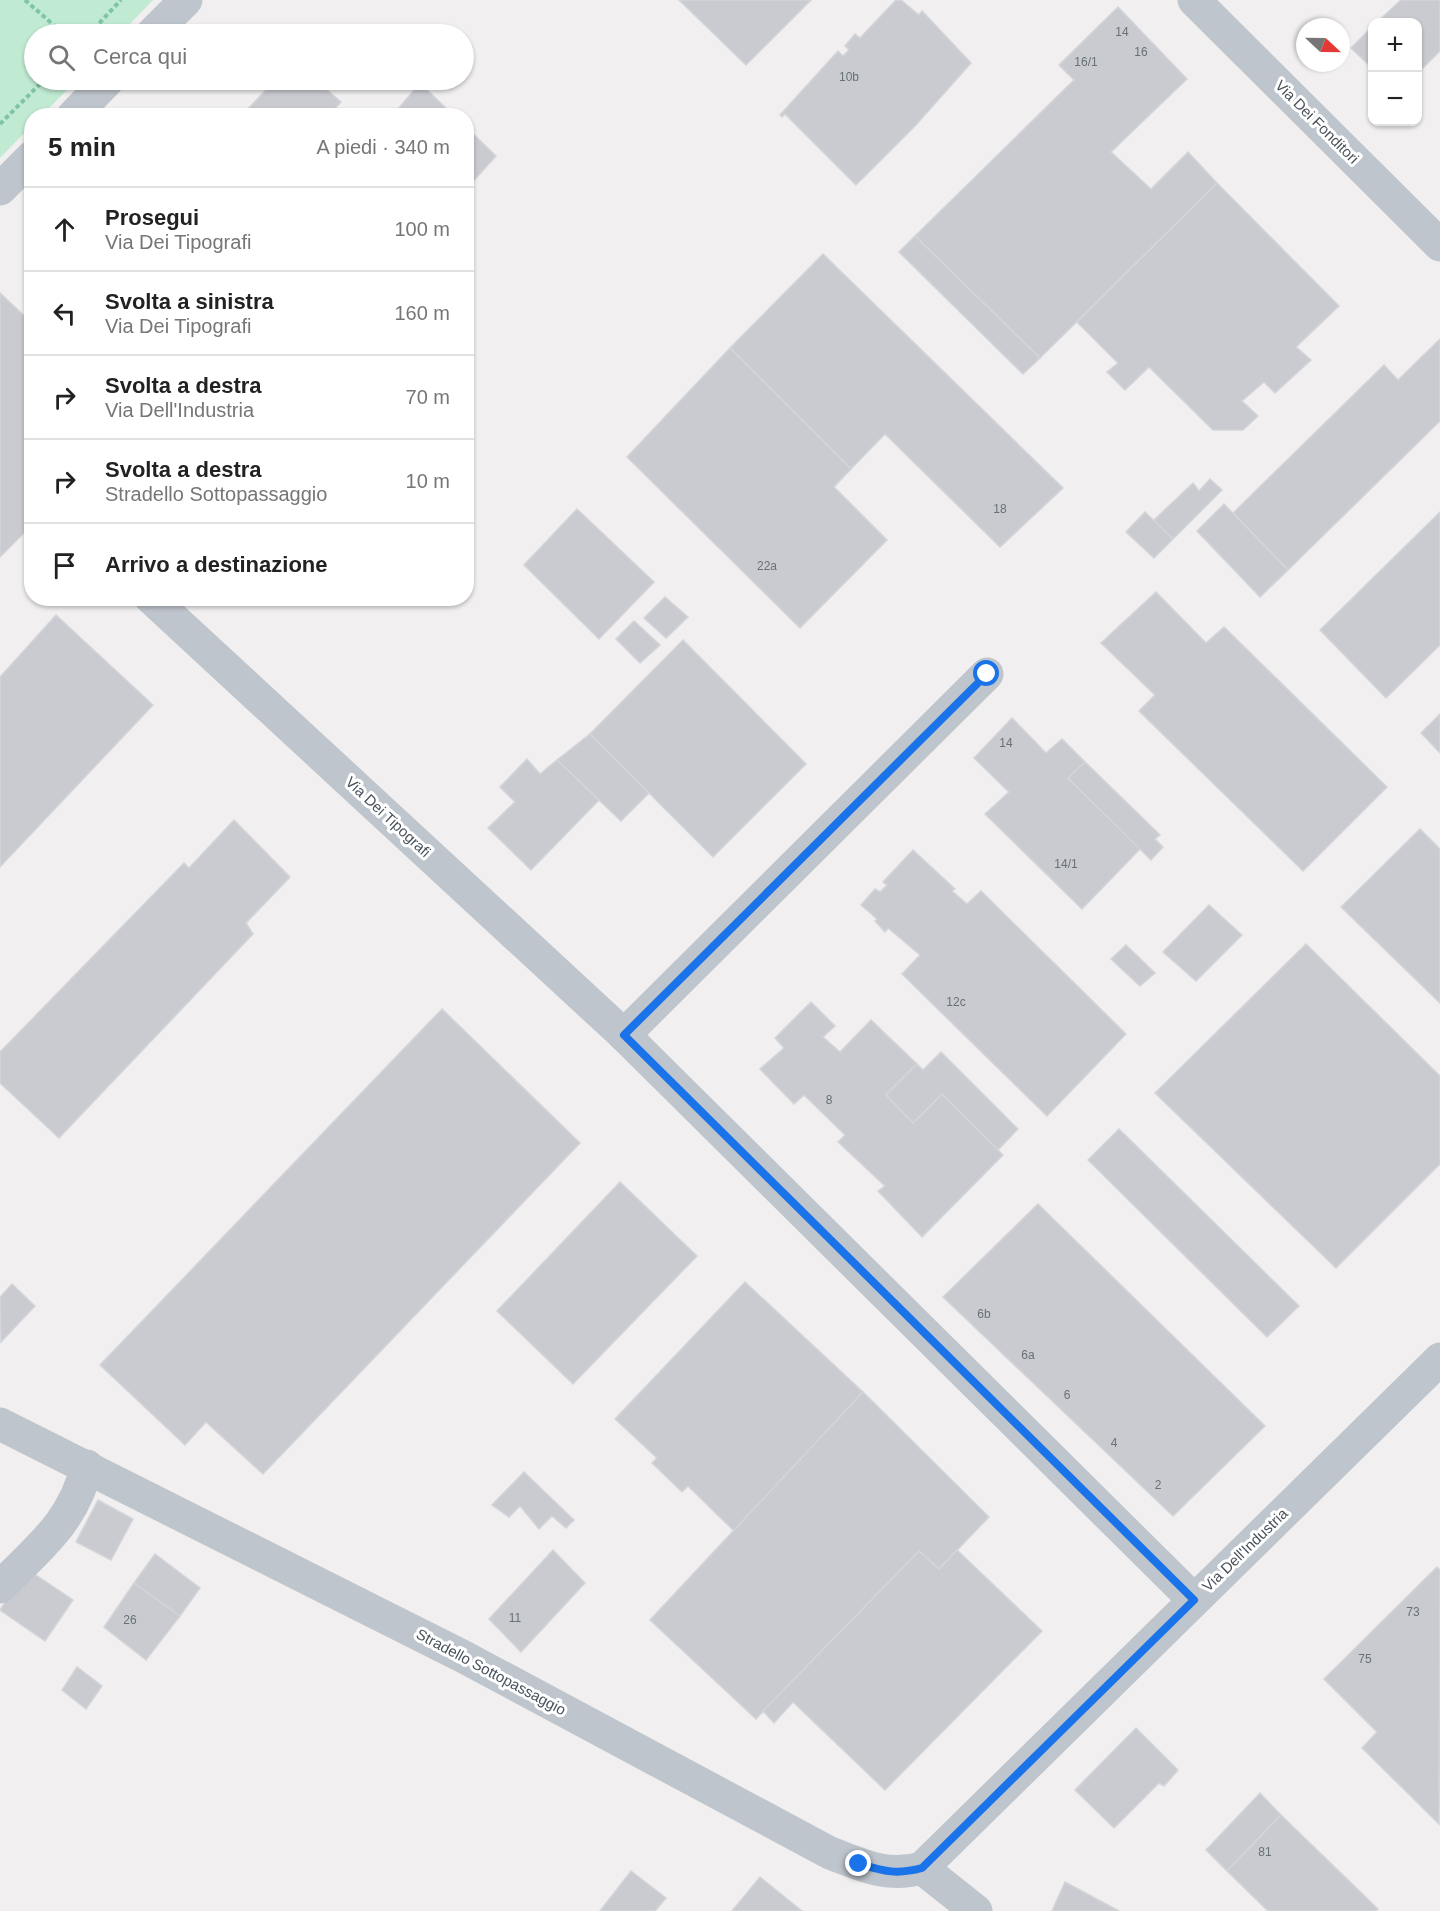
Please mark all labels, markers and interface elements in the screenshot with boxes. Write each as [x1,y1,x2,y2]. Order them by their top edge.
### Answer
north arrow [1296,18,1350,72]
map controls [1368,18,1422,126]
button: + [1368,18,1422,72]
search box [24,24,474,90]
house number: 14 [1115,25,1129,39]
icon: search [45,41,78,74]
text: Cerca qui [93,44,187,69]
house number: 16 [1134,45,1148,59]
house number: 16/1 [1074,55,1098,69]
house number: 10b [839,70,859,84]
button: − [1368,72,1422,126]
street label: Via Dei Fonditori [1272,77,1362,167]
text: 5 min [48,132,116,162]
text: A piedi · 340 m [317,136,450,158]
text: Prosegui [105,205,199,230]
icon: ahead [48,213,81,246]
text: 100 m [394,218,450,240]
text: Via Dei Tipografi [105,231,251,253]
text: Svolta a sinistra [105,289,274,314]
icon: left [48,297,81,330]
text: 160 m [394,302,450,324]
text: Via Dei Tipografi [105,315,251,337]
text: Svolta a destra [105,373,262,398]
icon: right [48,381,81,414]
text: 70 m [406,386,450,408]
text: Via Dell'Industria [105,399,254,421]
text: Svolta a destra [105,457,262,482]
icon: right [48,465,81,498]
text: 10 m [406,470,450,492]
text: Stradello Sottopassaggio [105,483,327,505]
house number: 18 [993,502,1007,516]
icon: arrive [48,549,81,582]
text: Arrivo a destinazione [105,552,328,577]
house number: 22a [757,559,777,573]
route start [973,660,999,686]
house number: 14 [999,736,1013,750]
street label: Via Dei Tipografi [342,773,434,860]
house number: 14/1 [1054,857,1078,871]
house number: 12c [946,995,966,1009]
house number: 8 [826,1093,833,1107]
house number: 6b [977,1307,991,1321]
house number: 6a [1021,1348,1035,1362]
house number: 6 [1064,1388,1071,1402]
house number: 4 [1111,1436,1118,1450]
house number: 2 [1155,1478,1162,1492]
street label: Via Dell'Industria [1199,1504,1291,1595]
house number: 73 [1406,1605,1420,1619]
house number: 11 [509,1611,522,1625]
house number: 26 [123,1613,137,1627]
street label: Stradello Sottopassaggio [414,1625,569,1718]
house number: 75 [1358,1652,1372,1666]
house number: 81 [1258,1845,1272,1859]
route end [845,1850,871,1876]

